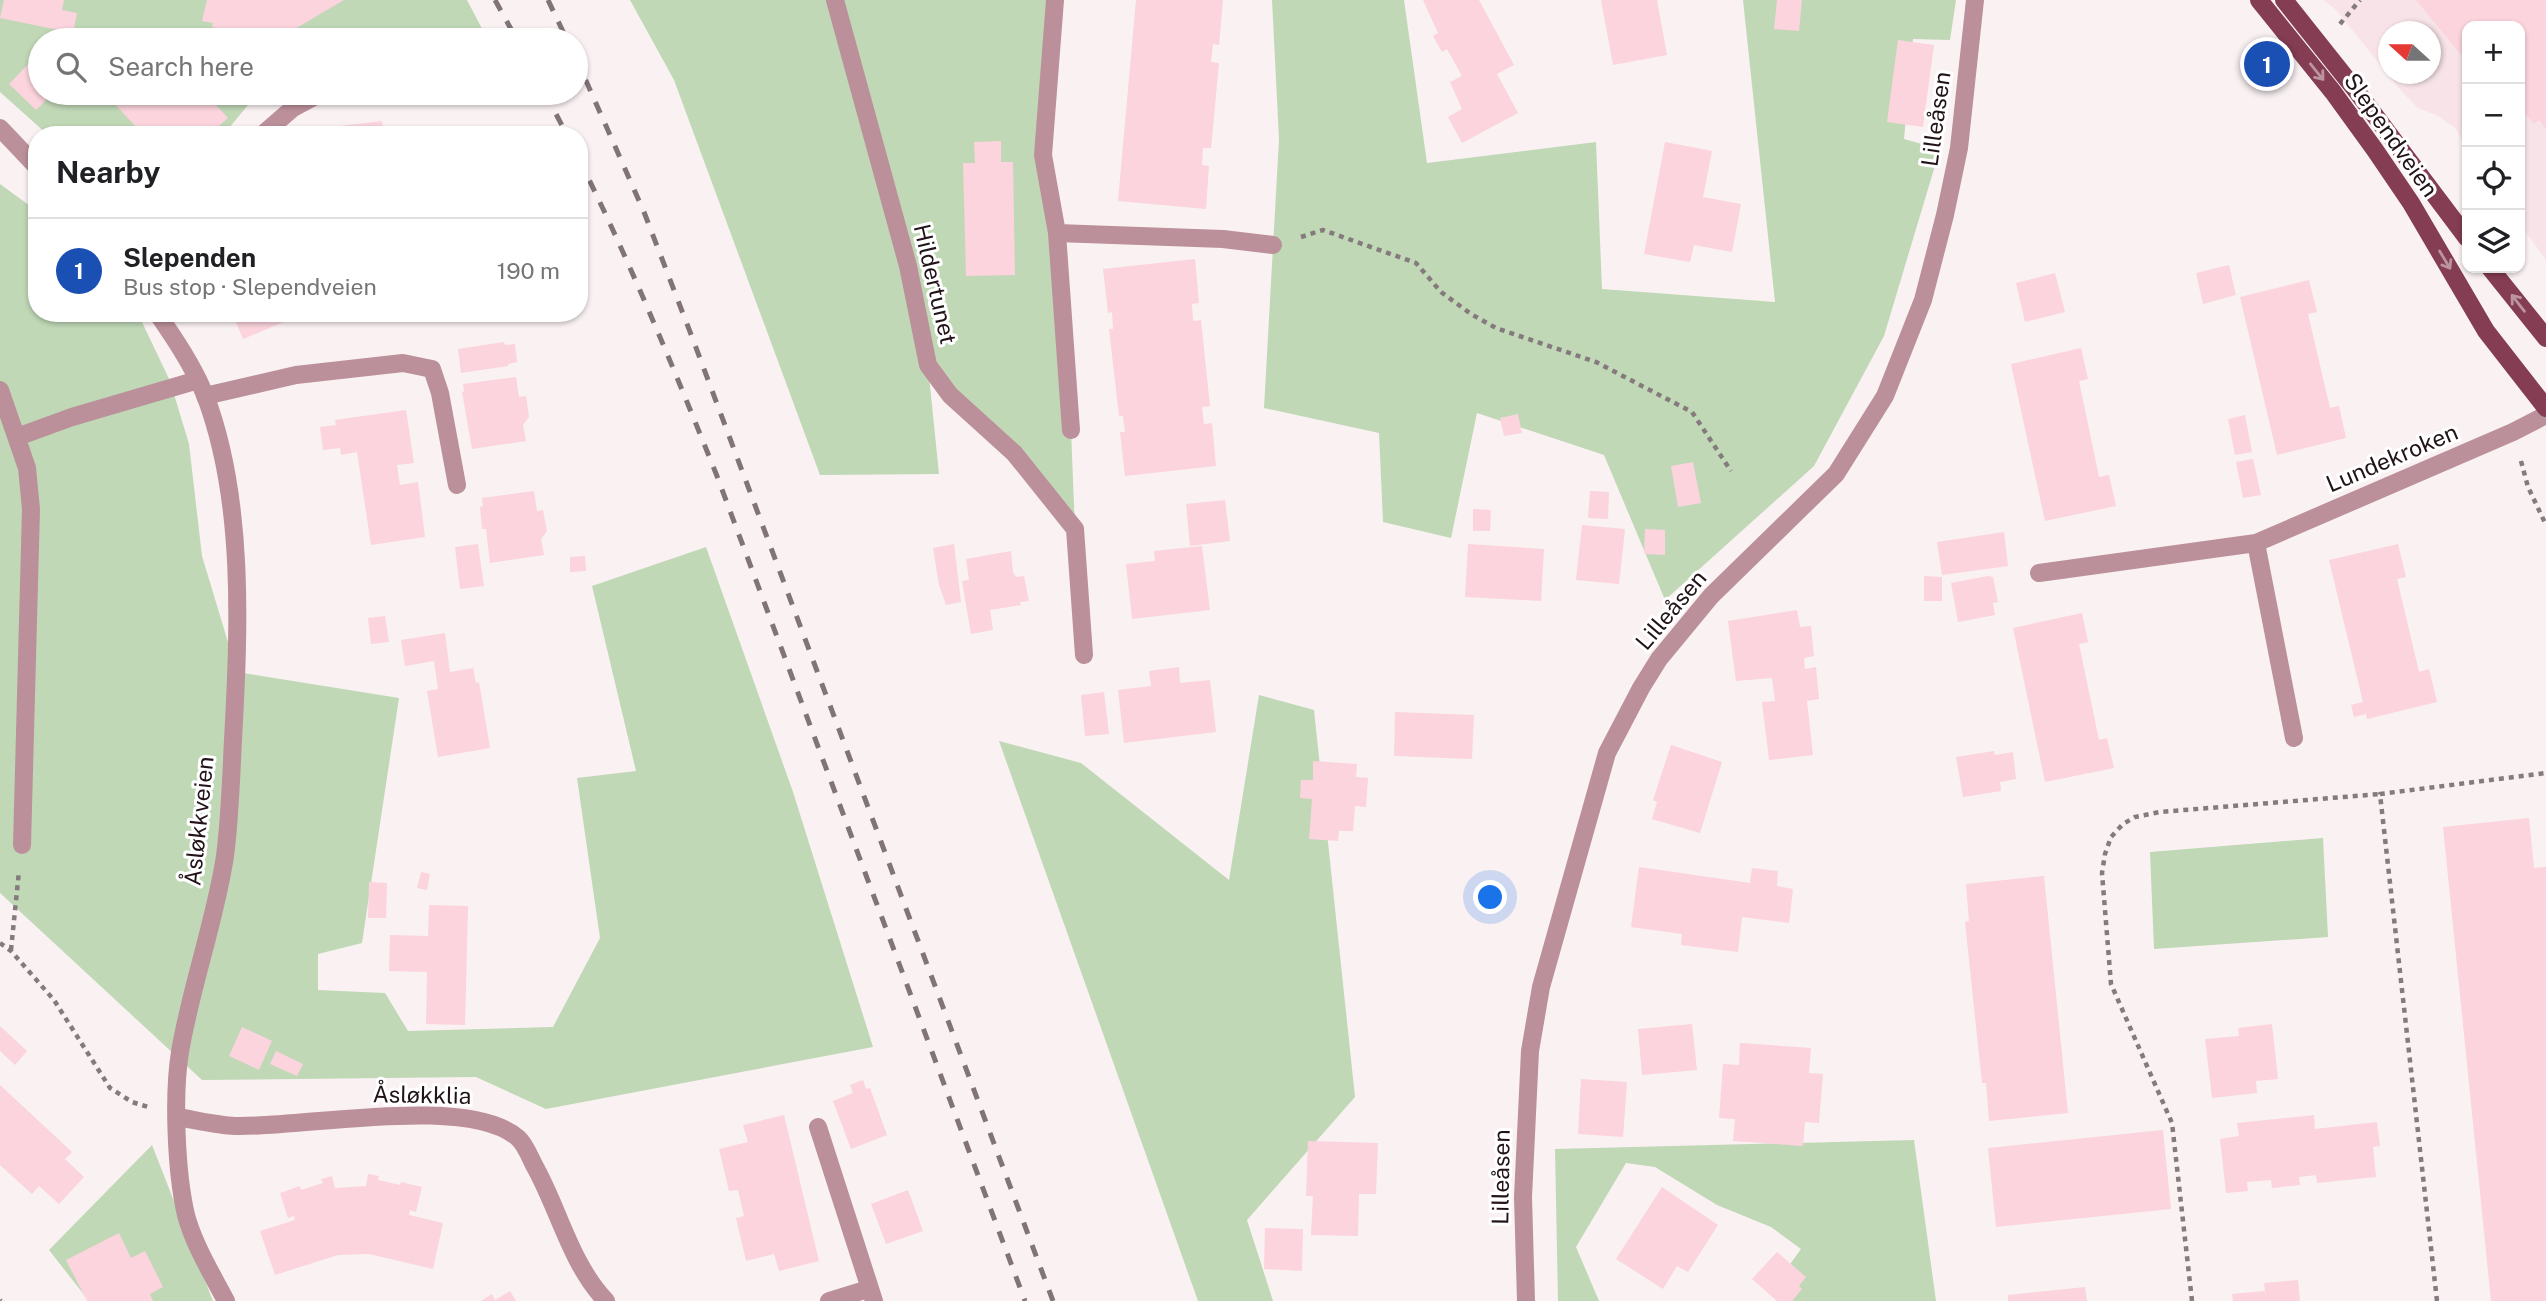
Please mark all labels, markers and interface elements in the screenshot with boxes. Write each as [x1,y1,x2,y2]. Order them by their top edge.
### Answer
north arrow [2378,21,2441,84]
map controls [2462,21,2525,273]
button: + [2462,21,2525,84]
search box [28,28,588,105]
pin: 1 [2244,38,2290,90]
icon: search [52,48,90,86]
text: Search here [108,51,254,82]
one-way arrow [2309,63,2325,81]
street label: Slependveien [2339,68,2444,202]
street label: Lilleåsen [1915,70,1956,168]
button: − [2462,84,2525,147]
button: locate [2462,147,2525,210]
text: Nearby [56,154,160,190]
button: layers [2462,210,2525,273]
street label: Hildertunet [909,221,962,347]
text: Slependen [123,242,256,273]
one-way arrow [2438,249,2452,269]
text: 1 [74,257,84,284]
text: 190 m [497,257,560,284]
text: Bus stop · Slependveien [123,273,377,300]
one-way arrow [2510,294,2525,313]
street label: Lundekroken [2322,418,2462,497]
street label: Lilleåsen [1630,564,1712,655]
street label: Åsløkkveien [177,755,219,887]
your location [1473,880,1507,914]
street label: Åsløkklia [372,1079,472,1109]
street label: Lilleåsen [1486,1129,1515,1225]

